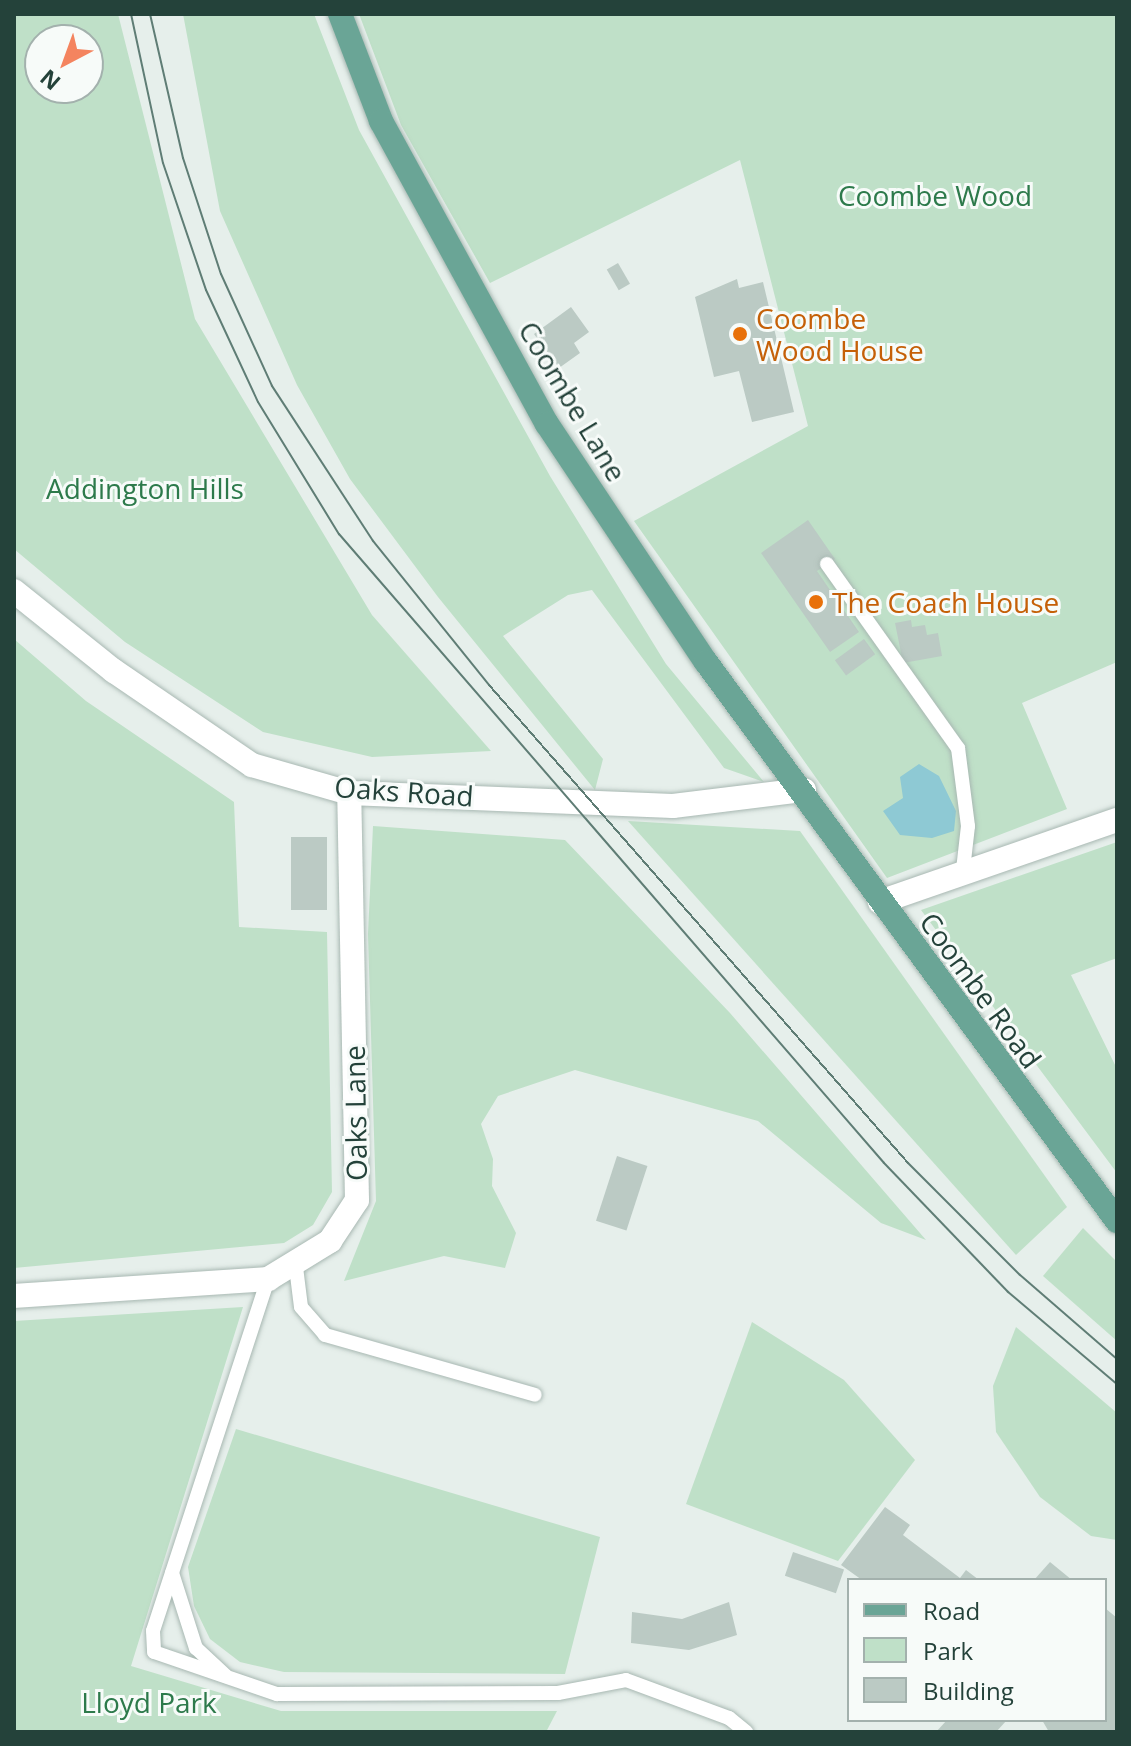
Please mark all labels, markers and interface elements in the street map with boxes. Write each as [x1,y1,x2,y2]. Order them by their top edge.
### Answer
north arrow [24,24,104,104]
text: N [33,63,66,98]
park label: Coombe Wood [838,178,1032,212]
place label: Coombe Wood House [756,301,924,367]
street label: Coombe Lane [512,315,634,487]
marker: Coombe Wood House [731,325,749,343]
park label: Addington Hills [46,471,244,505]
place label: The Coach House [832,585,1059,619]
marker: The Coach House [807,593,825,611]
street label: Oaks Road [333,769,475,813]
street label: Coombe Road [913,906,1049,1074]
street label: Oaks Lane [337,1045,373,1181]
legend [847,1578,1107,1722]
text: Road [923,1594,980,1627]
text: Park [923,1634,973,1667]
text: Building [923,1674,1014,1707]
park label: Lloyd Park [81,1685,217,1719]

